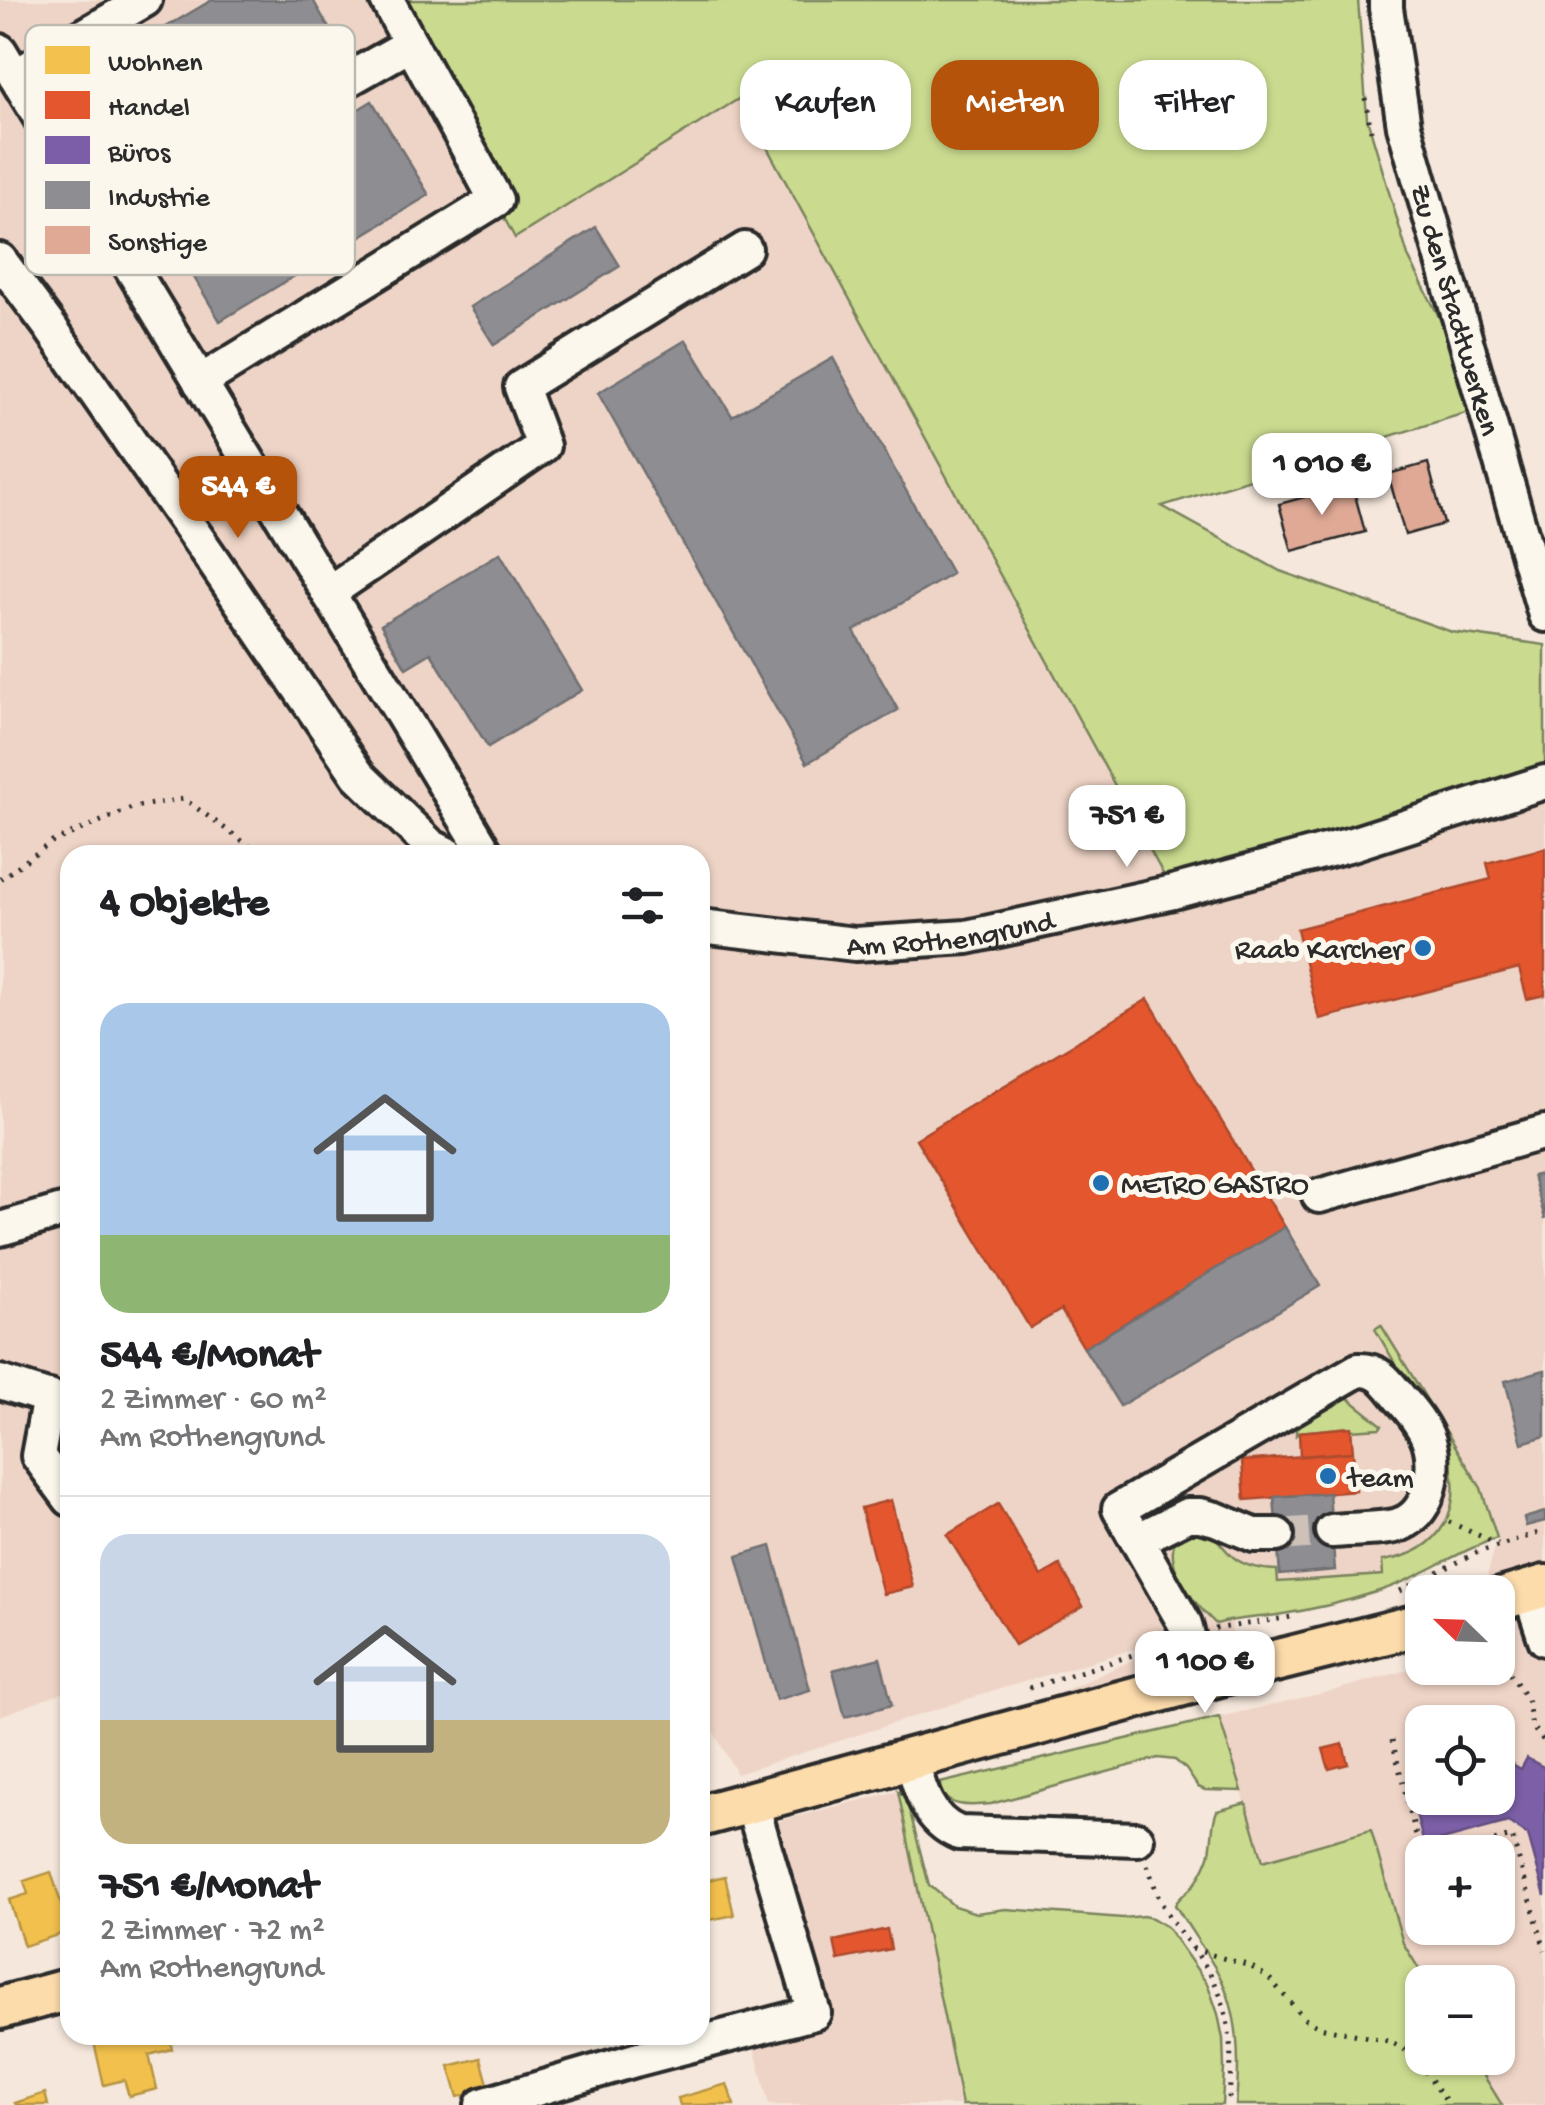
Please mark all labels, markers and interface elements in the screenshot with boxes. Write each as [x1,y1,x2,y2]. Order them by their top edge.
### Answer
legend [25,25,355,275]
text: Wohnen [108,48,203,81]
chip: Kaufen [740,60,911,150]
chip: Mieten [931,60,1099,150]
chip: Filter [1119,60,1267,150]
text: Handel [108,93,190,126]
text: Büros [107,138,171,171]
street label: Zu den Stadtwerken [1400,181,1505,440]
text: Industrie [108,183,210,216]
text: Sonstige [108,228,208,261]
pin: 1 010 € [1230,433,1414,518]
text: 1 010 € [1274,446,1370,484]
pin: 544 € [168,456,308,541]
text: 544 € [201,469,275,507]
pin: 751 € [1057,785,1197,870]
text: 751 € [1090,798,1164,836]
icon: filters [615,878,670,933]
text: 4 Objekte [100,881,269,930]
street label: Am Rothengrund [846,905,1060,966]
place label: Raab Karcher [1235,935,1405,970]
marker: Raab Karcher [1412,937,1434,959]
icon: home [295,1068,475,1248]
place label: METRO GASTRO [1121,1170,1309,1205]
marker: METRO GASTRO [1090,1172,1112,1194]
text: 544 €/Monat [100,1333,318,1382]
text: 2 Zimmer · 60 m² [100,1382,327,1420]
text: Am Rothengrund [100,1420,323,1458]
place label: team [1346,1463,1414,1498]
marker: team [1317,1465,1339,1487]
north arrow [1405,1575,1515,1685]
map controls [1405,1575,1515,2075]
icon: home [295,1599,475,1779]
pin: 1 100 € [1113,1631,1297,1716]
text: 1 100 € [1157,1644,1253,1682]
button: locate [1405,1705,1515,1815]
button: + [1405,1835,1515,1945]
text: 751 €/Monat [100,1864,317,1913]
text: 2 Zimmer · 72 m² [100,1913,325,1951]
text: Am Rothengrund [100,1951,323,1989]
button: − [1405,1965,1515,2075]

